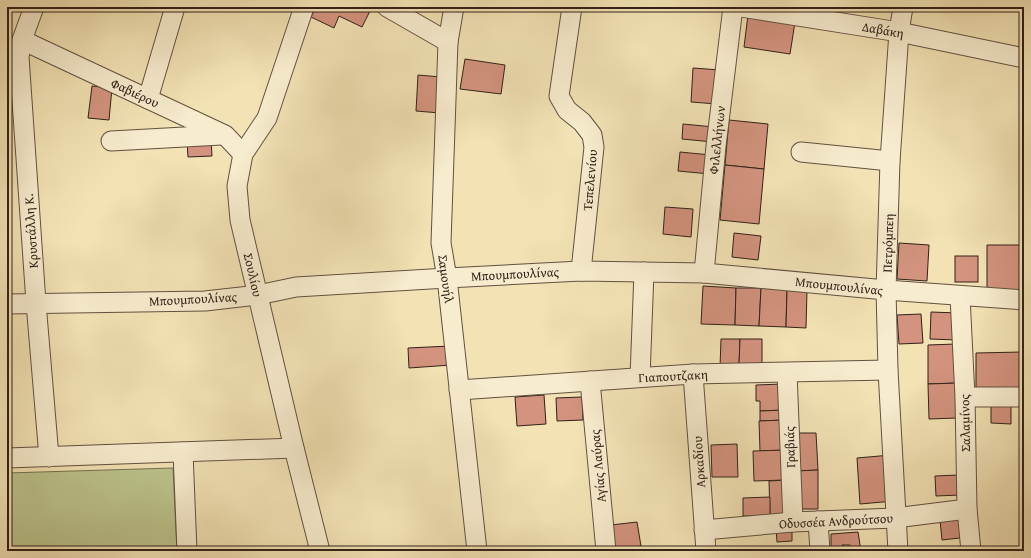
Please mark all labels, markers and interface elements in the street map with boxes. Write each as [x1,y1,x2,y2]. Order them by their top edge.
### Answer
street label: Δαβάκη [861,17,905,43]
street label: Φαβιέρου [108,74,163,113]
street label: Φιλελλήνων [704,104,730,175]
street label: Τεπελενίου [578,148,602,212]
street label: Κρυστάλλη Κ. [19,193,43,269]
street label: Πετρόμπεη [877,213,899,273]
street label: Σουλίου [239,251,267,299]
street label: Σαμουήλ [433,254,459,305]
street label: Μπουμπουλίνας [470,262,560,286]
street label: Μπουμπουλίνας [794,272,884,300]
street label: Μπουμπουλίνας [148,287,238,311]
street label: Γιαπουτζακη [638,365,708,387]
street label: Σαλαμίνος [955,393,975,452]
street label: Γραβιάς [780,425,800,468]
street label: Αγίας Λαύρας [585,428,611,503]
street label: Αρκαδίου [688,435,710,489]
street label: Οδυσσέα Ανδρούτσου [778,509,894,533]

